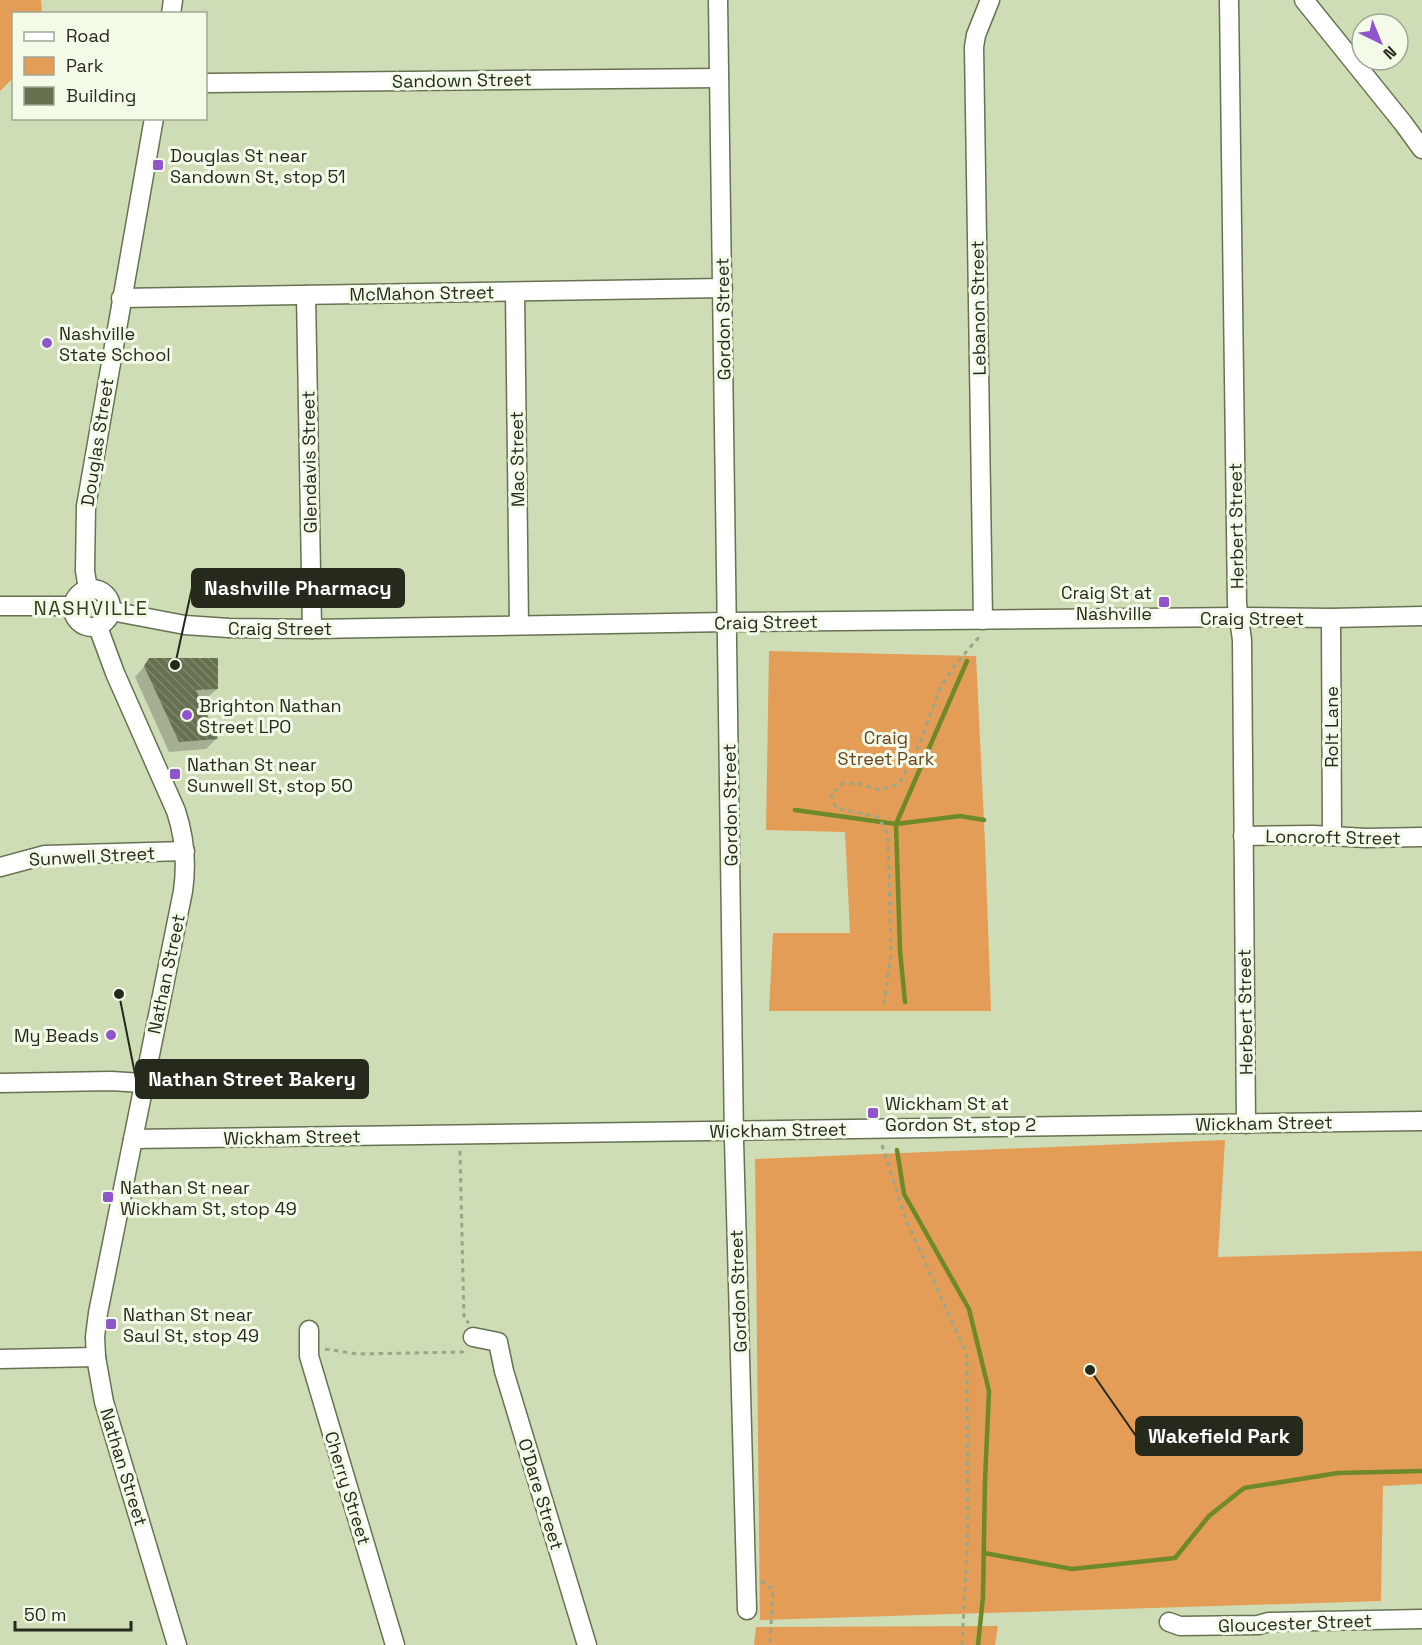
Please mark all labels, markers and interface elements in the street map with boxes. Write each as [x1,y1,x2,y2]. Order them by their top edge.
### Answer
legend [12,12,207,120]
north arrow [1350,12,1410,72]
text: Road [66,24,110,47]
text: N [1379,41,1401,64]
text: Park [66,54,104,77]
street label: Sandown Street [392,67,532,93]
text: Building [66,84,136,107]
place label: Douglas St near Sandown St, stop 51 [170,144,346,188]
marker: Douglas St near Sandown St, stop 51 [151,158,165,172]
street label: Lebanon Street [965,240,991,376]
street label: Gordon Street [710,257,736,381]
street label: McMahon Street [349,280,495,306]
place label: Nashville State School [59,322,171,366]
marker: Nashville State School [40,336,54,350]
street label: Douglas Street [76,376,118,508]
street label: Glendavis Street [296,390,322,534]
street label: Mac Street [505,411,529,507]
street label: Herbert Street [1223,463,1249,589]
callout: Nashville Pharmacy [192,569,404,607]
text: Nashville Pharmacy [204,575,392,601]
place label: Craig St at Nashville [1061,581,1152,625]
district label: NASHVILLE [33,595,149,621]
marker: Craig St at Nashville [1157,595,1171,609]
street label: Craig Street [1200,607,1304,630]
street label: Craig Street [714,610,818,634]
street label: Craig Street [228,617,332,640]
street label: Rolt Lane [1320,686,1343,768]
place label: Brighton Nathan Street LPO [199,694,342,738]
marker: Brighton Nathan Street LPO [180,708,194,722]
park label: Craig Street Park [837,726,935,770]
street label: Gordon Street [717,743,743,867]
place label: Nathan St near Sunwell St, stop 50 [187,753,353,797]
marker: Nathan St near Sunwell St, stop 50 [168,767,182,781]
street label: Loncroft Street [1265,824,1401,850]
street label: Sunwell Street [28,841,156,871]
street label: Nathan Street [142,912,190,1036]
street label: Herbert Street [1232,949,1258,1075]
place label: My Beads [14,1024,99,1047]
marker: My Beads [104,1028,118,1042]
callout: Nathan Street Bakery [136,1060,368,1098]
text: Nathan Street Bakery [148,1066,356,1092]
place label: Wickham St at Gordon St, stop 2 [885,1092,1036,1136]
marker: Wickham St at Gordon St, stop 2 [866,1106,880,1120]
street label: Wickham Street [1195,1110,1333,1136]
street label: Wickham Street [709,1117,847,1143]
street label: Wickham Street [223,1124,361,1150]
place label: Nathan St near Wickham St, stop 49 [120,1176,297,1220]
marker: Nathan St near Wickham St, stop 49 [101,1190,115,1204]
street label: Gordon Street [724,1229,752,1353]
place label: Nathan St near Saul St, stop 49 [123,1303,259,1347]
marker: Nathan St near Saul St, stop 49 [104,1317,118,1331]
street label: Nathan Street [95,1405,153,1529]
callout: Wakefield Park [1136,1417,1302,1455]
text: Wakefield Park [1148,1423,1290,1449]
street label: Cherry Street [320,1428,376,1548]
street label: O'Dare Street [513,1435,569,1553]
scale bar [15,1594,130,1632]
text: 50 m [24,1603,66,1626]
street label: Gloucester Street [1218,1609,1372,1637]

